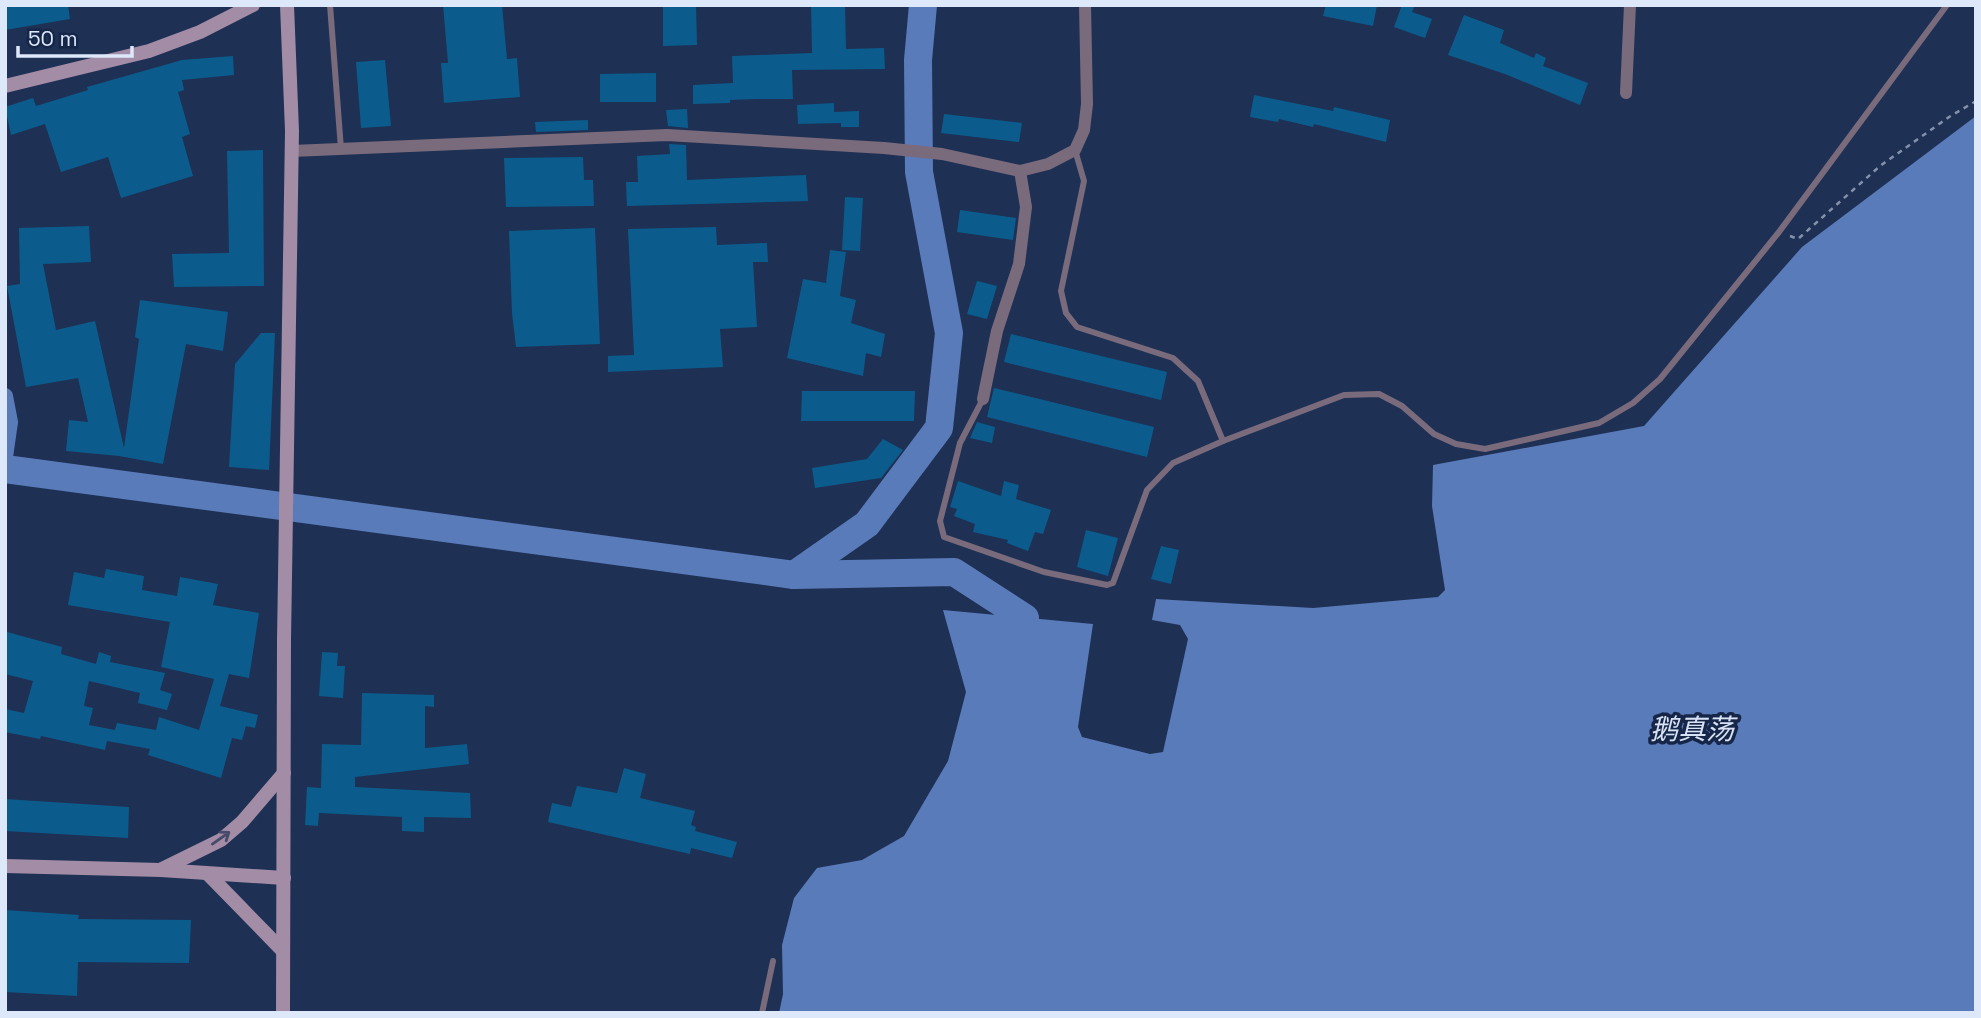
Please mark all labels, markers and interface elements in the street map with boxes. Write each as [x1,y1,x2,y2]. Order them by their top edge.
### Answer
scale bar [18,14,131,58]
text: 50 m [28,25,78,52]
water label: 鹅真荡 [1650,711,1738,747]
one-way arrow [211,831,230,845]

